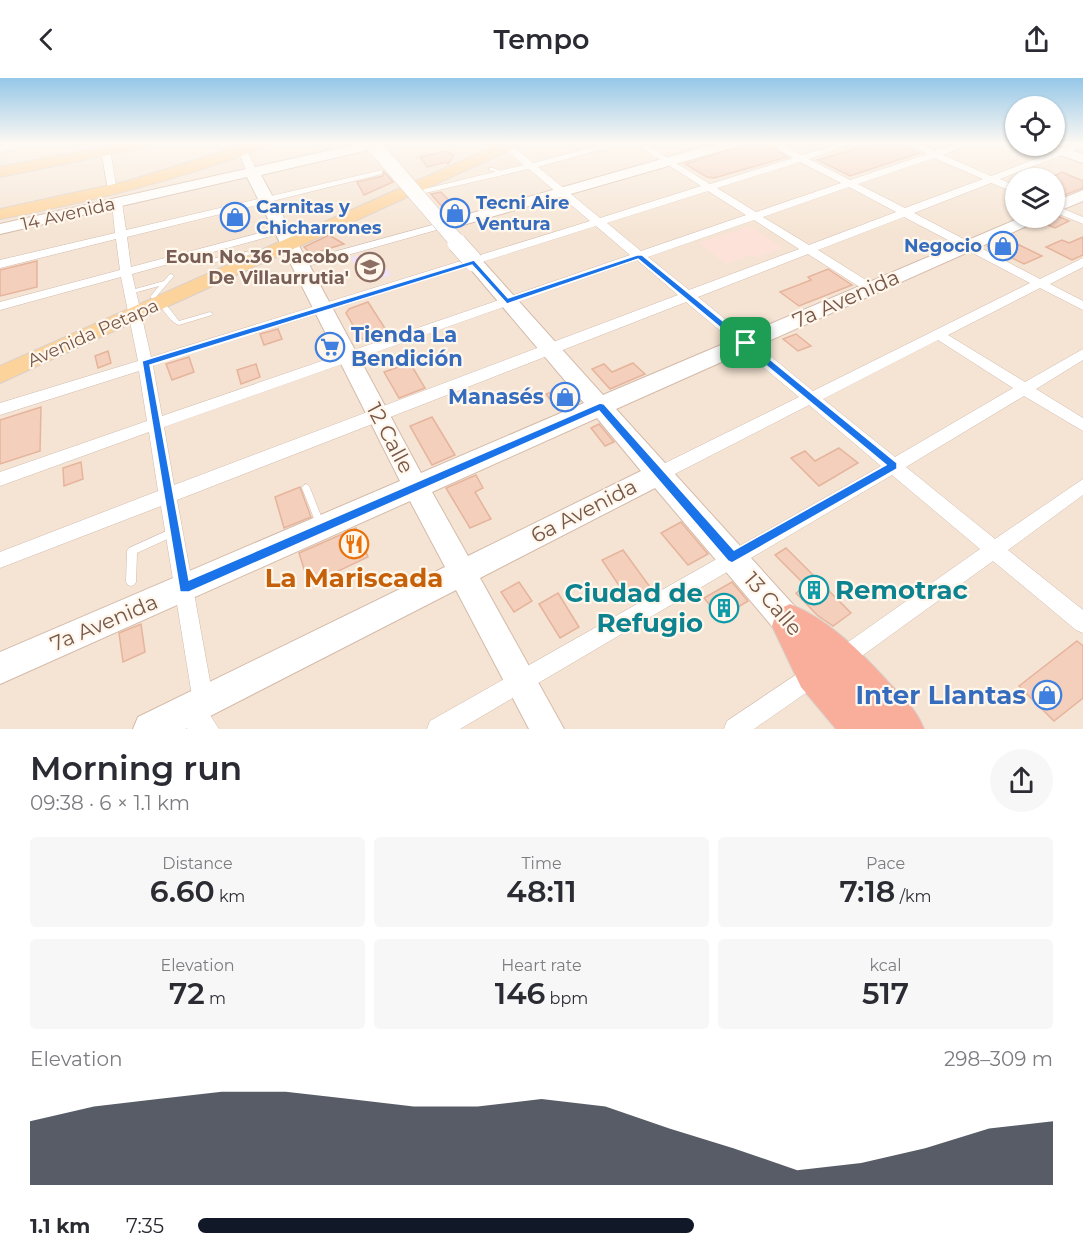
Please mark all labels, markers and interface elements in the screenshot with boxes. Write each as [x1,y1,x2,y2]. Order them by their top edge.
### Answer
icon: back [30,23,63,56]
text: Tempo [494,23,589,56]
icon: share [1020,23,1053,56]
map controls [1005,96,1065,228]
button: locate [1005,96,1065,156]
button: layers [1005,168,1065,228]
place label: Tecni Aire Ventura [475,192,569,235]
street label: 14 Avenida [19,193,117,235]
place label: Carnitas y Chicharrones [256,196,382,239]
shop icon: Tecni Aire Ventura [439,197,471,229]
shop icon: Carnitas y Chicharrones [219,201,251,233]
shop icon: Negocio [987,230,1019,262]
place label: Negocio [904,235,982,257]
place label: Eoun No.36 'Jacobo De Villaurrutia' [165,246,349,289]
school or university icon: Eoun No.36 'Jacobo De Villaurrutia' [354,251,386,283]
street label: 7a Avenida [789,264,903,333]
street label: Avenida Petapa [24,294,162,372]
pin [720,317,771,368]
place label: Tienda La Bendición [351,322,463,371]
icon: arrive [729,326,762,359]
supermarket icon: Tienda La Bendición [314,331,346,363]
shop icon: Manasés [549,381,581,413]
place label: Manasés [448,384,544,409]
street label: 12 Calle [362,398,419,477]
street label: 6a Avenida [527,473,641,548]
restaurant icon: La Mariscada [338,528,370,560]
place label: La Mariscada [265,562,443,594]
street label: 13 Calle [739,567,808,641]
building icon: Remotrac [798,574,830,606]
place label: Remotrac [835,574,968,606]
place label: Ciudad de Refugio [565,577,703,639]
street label: 7a Avenida [46,589,161,656]
building icon: Ciudad de Refugio [708,592,740,624]
place label: Inter Llantas [855,679,1026,711]
shop icon: Inter Llantas [1031,679,1063,711]
text: Morning run [30,748,242,788]
button: share [990,749,1053,812]
text: 09:38 · 6 × 1.1 km [30,791,190,815]
text: Distance [162,854,233,873]
text: Time [521,854,562,873]
text: Pace [866,854,905,873]
text: 6.60 [150,873,215,910]
text: 48:11 [506,873,577,910]
text: 7:18 [839,873,895,910]
text: km [215,887,245,906]
text: /km [895,887,932,906]
text: Elevation [161,956,234,975]
text: Heart rate [501,956,582,975]
text: kcal [870,956,901,975]
text: 72 [169,975,205,1012]
text: 146 [495,975,545,1012]
text: 517 [862,975,909,1012]
text: m [205,989,226,1008]
text: bpm [545,989,588,1008]
text: Elevation [30,1047,122,1071]
text: 298–309 m [944,1047,1053,1071]
text: 1.1 km [30,1214,90,1238]
text: 7:35 [126,1214,164,1238]

